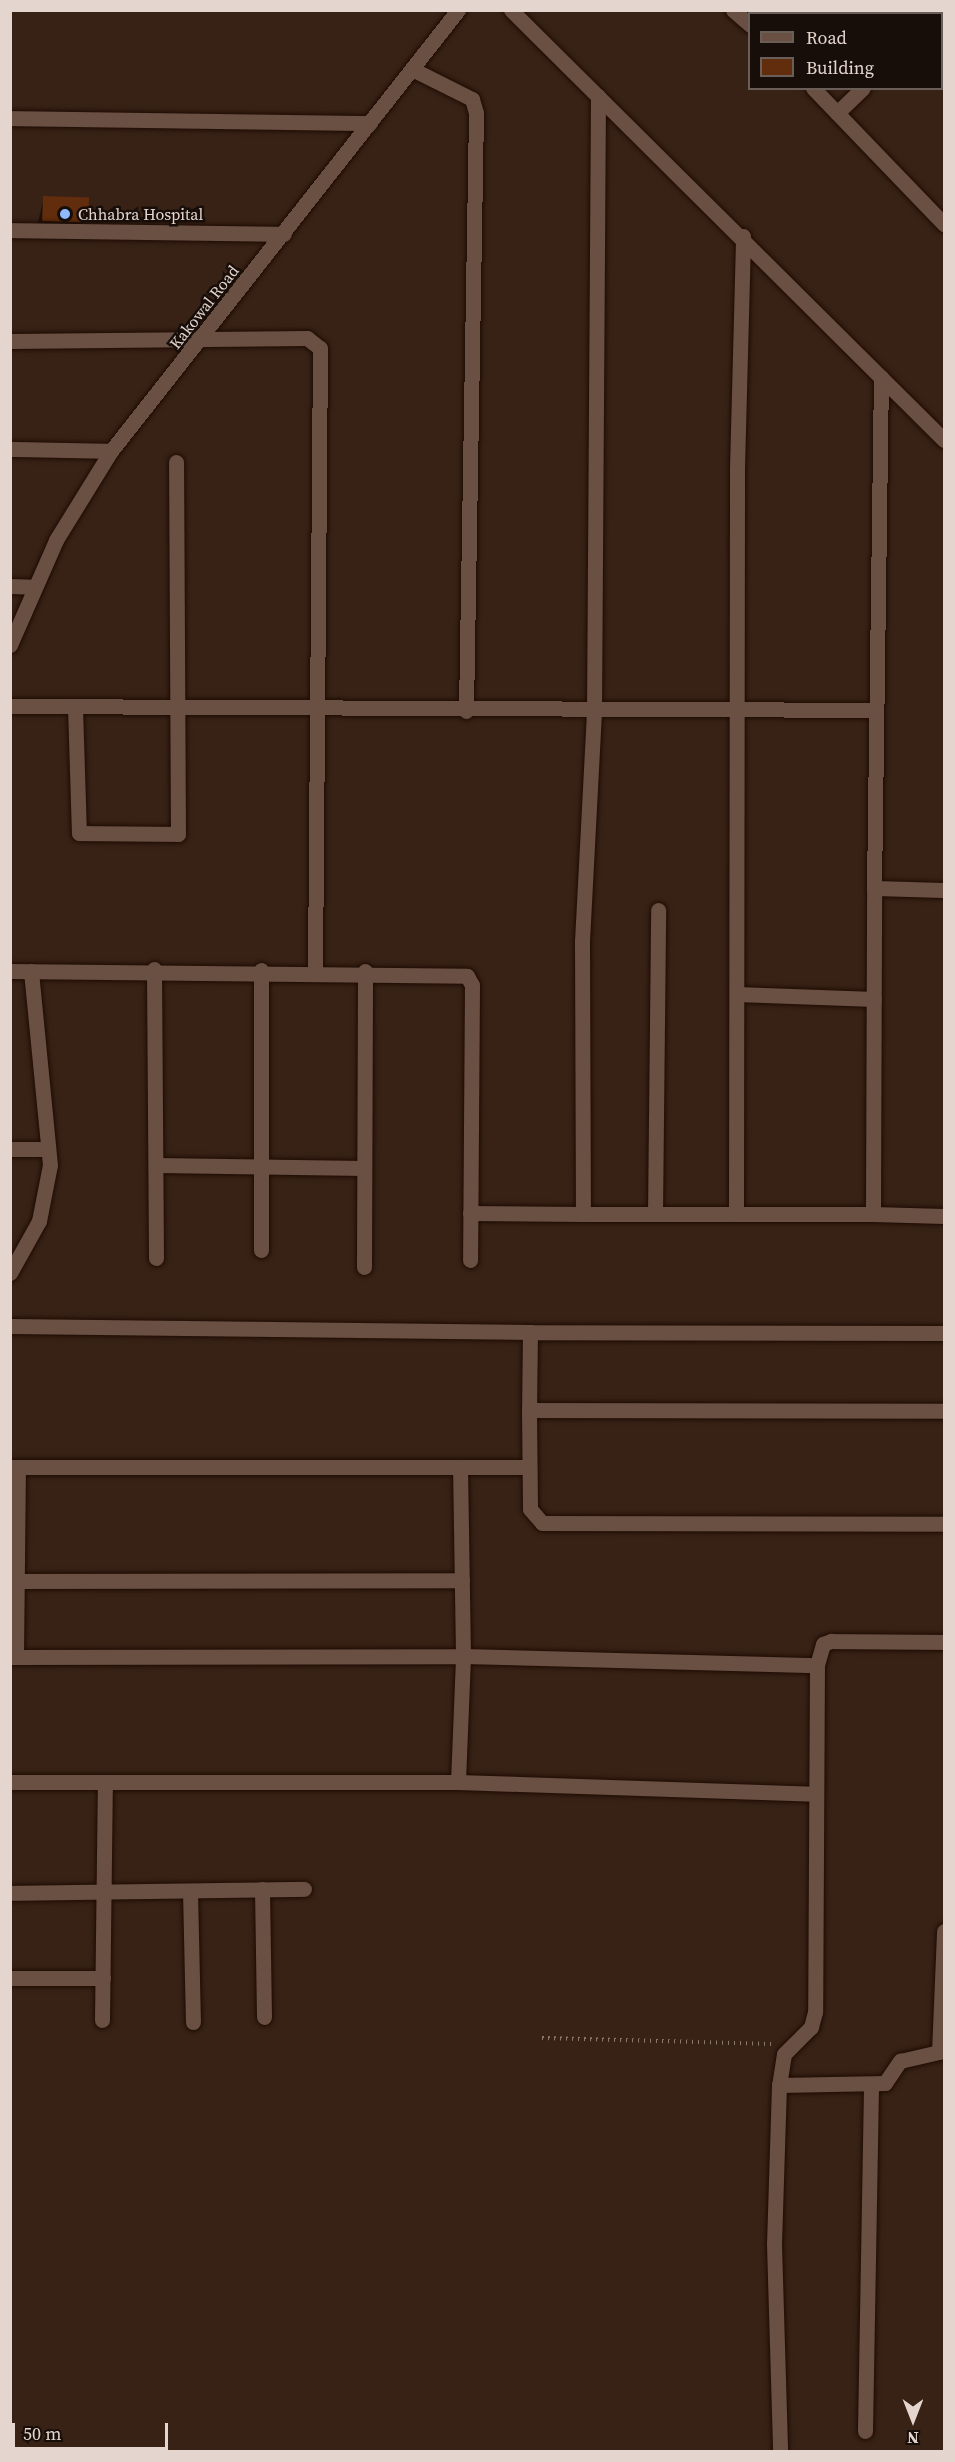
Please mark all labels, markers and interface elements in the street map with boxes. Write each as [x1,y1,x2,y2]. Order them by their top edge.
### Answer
legend [748,12,943,90]
text: Road [806,25,847,50]
text: Building [806,55,874,80]
place label: Chhabra Hospital [78,204,203,224]
marker: Chhabra Hospital [56,205,74,223]
street label: Kakowal Road [165,261,243,353]
north arrow [883,2390,943,2450]
scale bar [15,2411,171,2449]
text: 50 m [23,2421,61,2446]
text: N [907,2427,919,2449]

